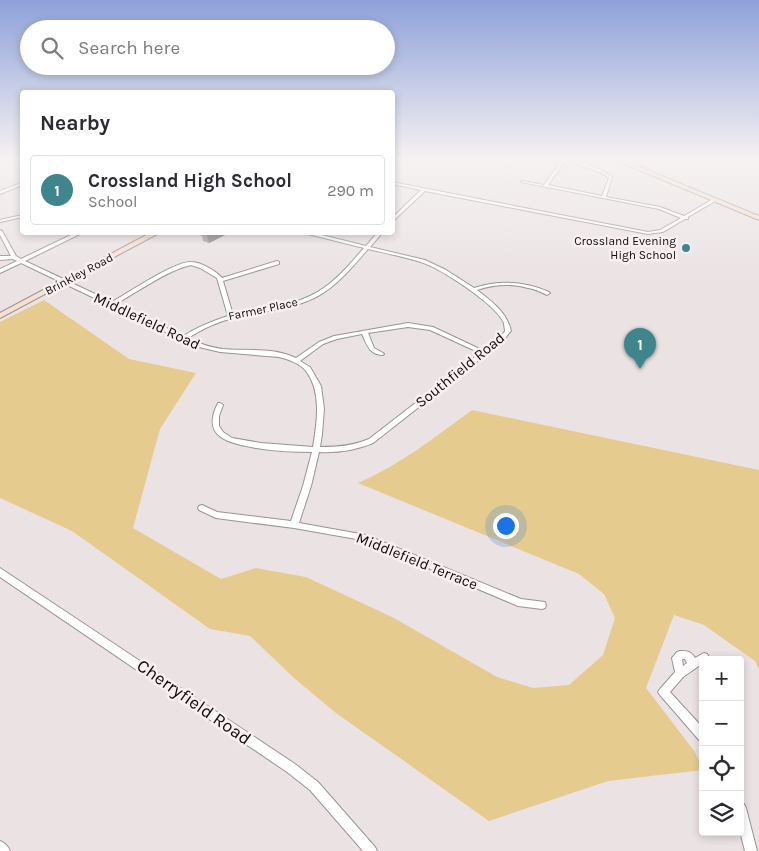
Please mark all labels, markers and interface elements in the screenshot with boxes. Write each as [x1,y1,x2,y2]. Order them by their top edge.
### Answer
search box [20,20,395,75]
icon: search [38,34,66,62]
text: Search here [78,37,180,59]
text: Nearby [40,111,110,135]
text: Crossland High School [88,170,292,192]
text: 1 [54,181,60,200]
text: 290 m [327,181,374,200]
text: School [88,192,138,211]
place label: Crossland Evening High School [574,234,676,262]
marker: Crossland Evening High School [680,242,692,254]
street label: Brinkley Road [43,250,115,298]
street label: Middlefield Road [91,288,203,354]
street label: Farmer Place [227,295,299,323]
pin: 1 [624,328,656,369]
street label: Southfield Road [412,329,508,411]
your location [493,513,519,539]
street label: Middlefield Terrace [354,528,480,594]
street label: Cherryfield Road [133,654,255,750]
map controls [699,656,744,836]
button: + [699,656,744,701]
button: − [699,701,744,746]
button: locate [699,746,744,791]
button: layers [699,791,744,836]

